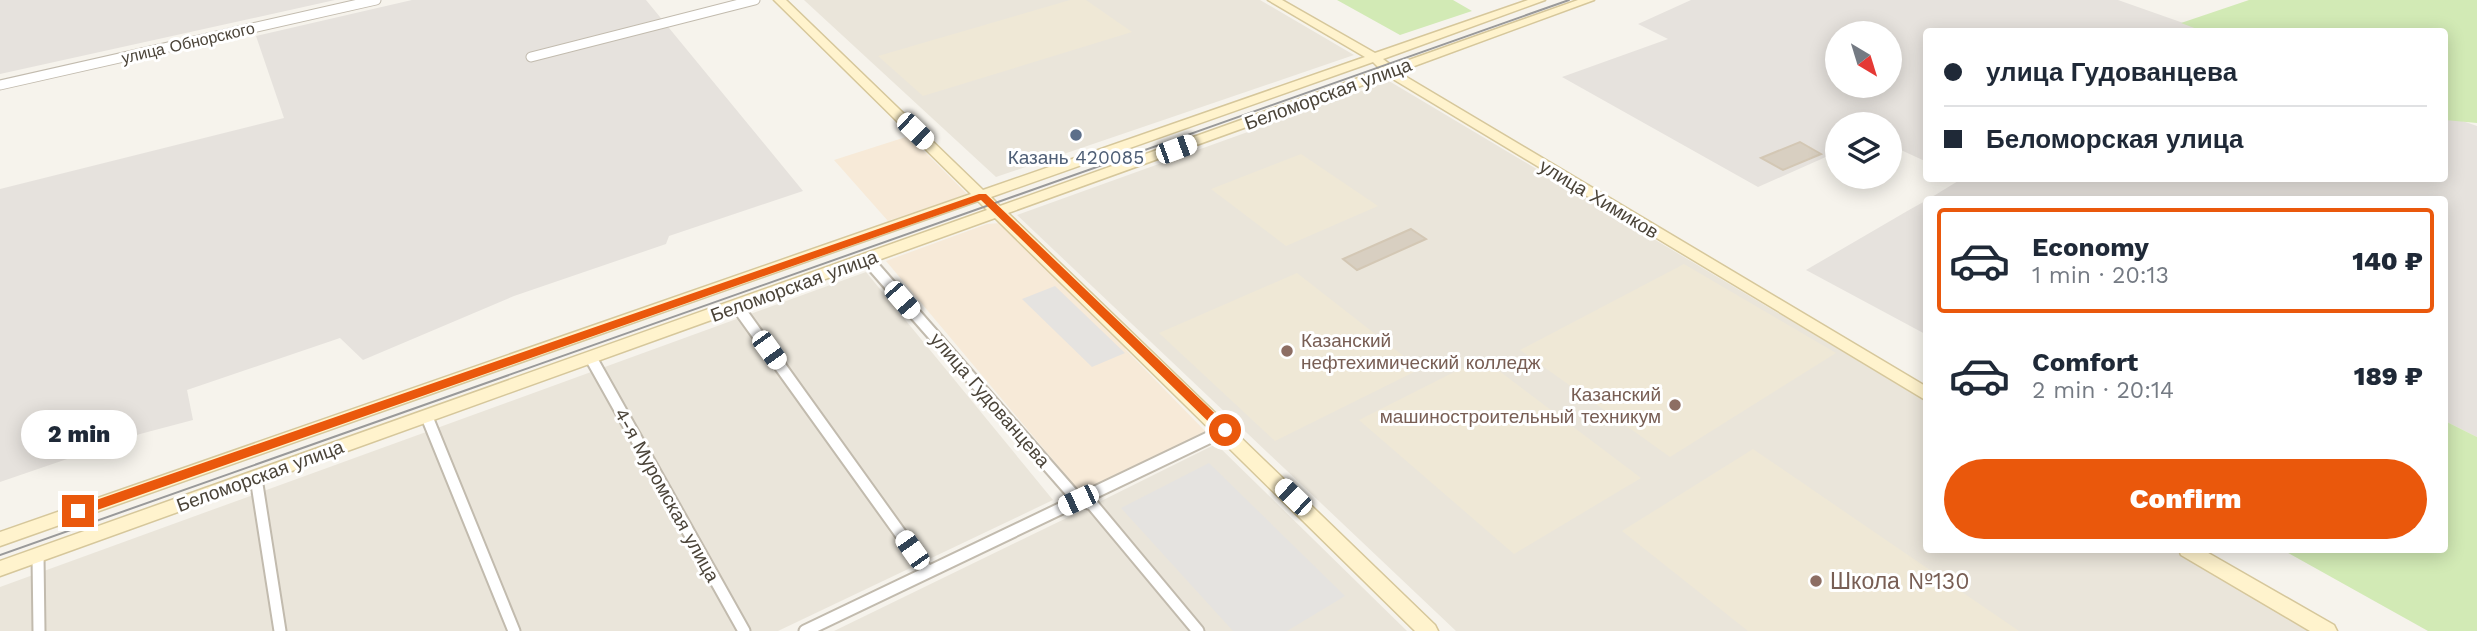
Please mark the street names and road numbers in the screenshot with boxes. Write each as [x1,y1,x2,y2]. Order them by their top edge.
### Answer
street label: улица Обнорского [120,18,257,68]
street label: Беломорская улица [1241,53,1415,135]
street label: улица Химиков [1535,154,1663,244]
street label: Беломорская улица [707,245,881,327]
street label: улица Гудованцева [925,328,1055,472]
street label: 4-я Муромская улица [610,404,725,586]
street label: Беломорская улица [173,435,347,517]

